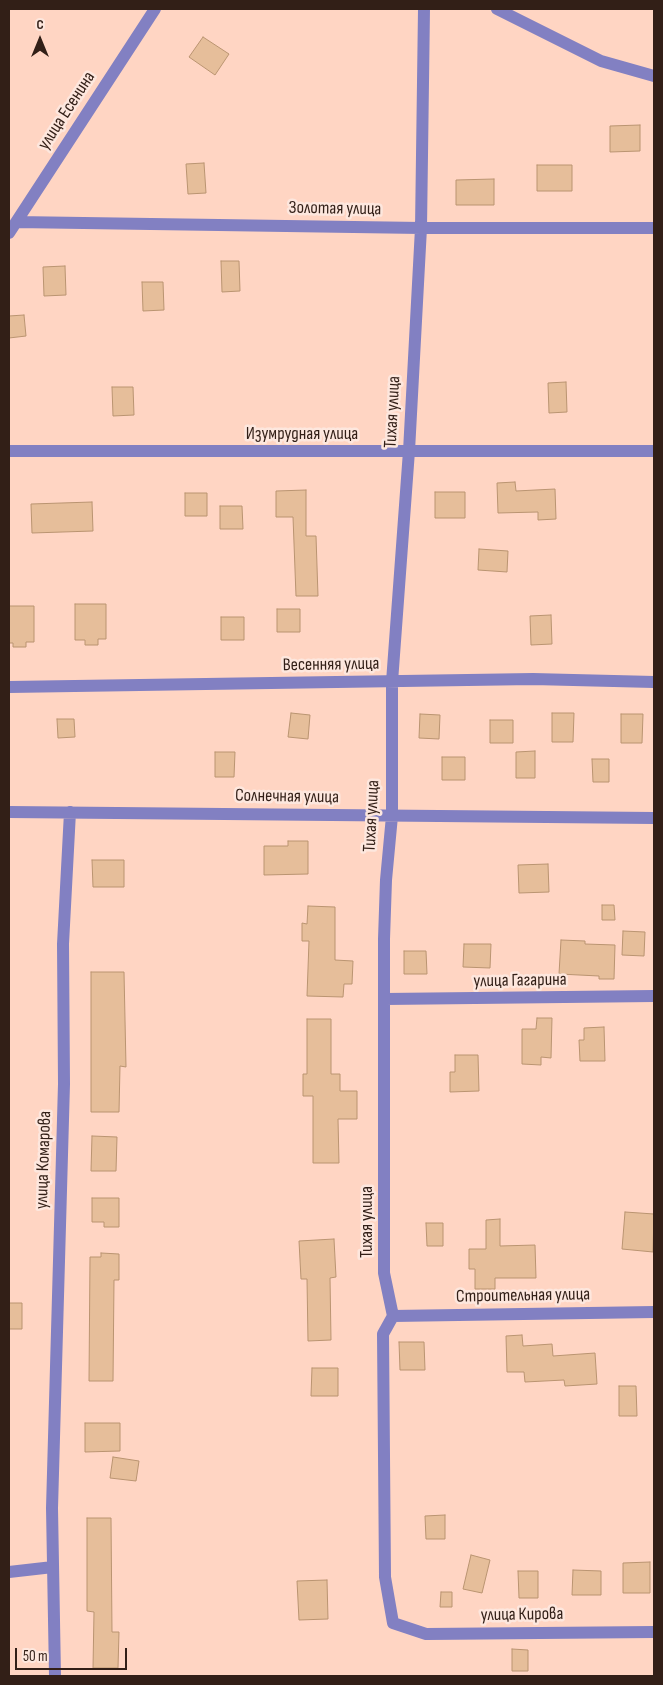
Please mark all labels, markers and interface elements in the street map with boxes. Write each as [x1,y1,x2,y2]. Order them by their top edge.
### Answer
north arrow [15,15,65,65]
text: С [36,16,44,33]
street label: улица Есенина [34,68,100,154]
street label: Золотая улица [288,197,382,221]
street label: Тихая улица [380,375,406,449]
street label: Изумрудная улица [246,423,358,445]
street label: Весенняя улица [282,653,380,677]
street label: Тихая улица [359,779,385,853]
street label: Солнечная улица [235,785,339,809]
street label: улица Гагарина [473,969,567,993]
street label: улица Комарова [31,1110,57,1210]
street label: Тихая улица [356,1186,378,1258]
street label: Строительная улица [456,1284,590,1308]
street label: улица Кирова [480,1603,564,1627]
scale bar [18,1638,130,1670]
text: 50 m [23,1647,48,1666]

